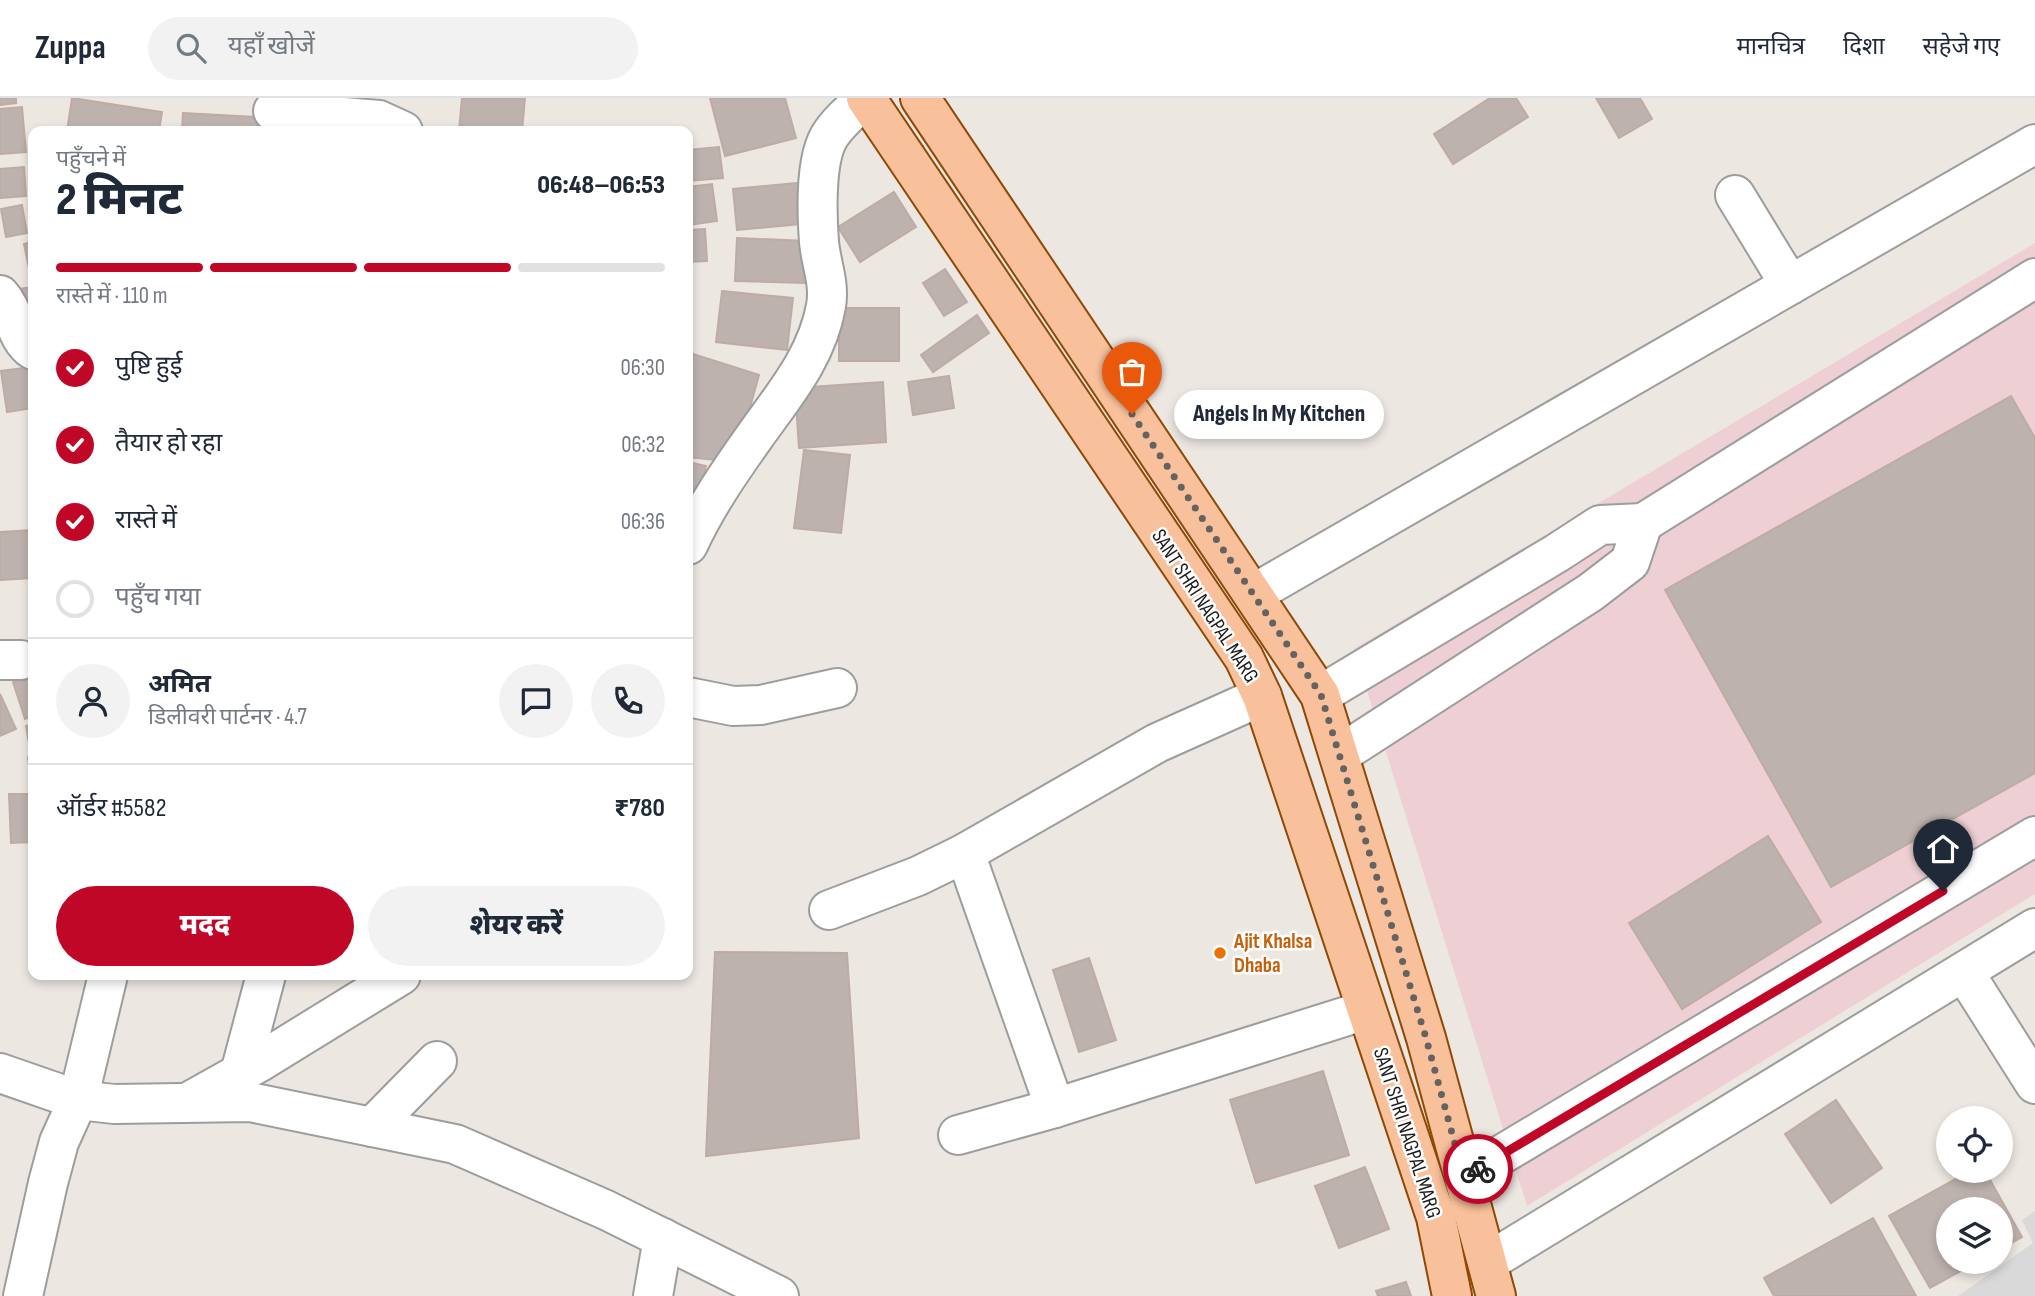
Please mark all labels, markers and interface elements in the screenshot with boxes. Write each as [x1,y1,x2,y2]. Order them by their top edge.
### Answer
search box [148,17,638,80]
text: Zuppa [35,28,106,68]
icon: search [172,29,210,67]
text: यहाँ खोजें [228,31,315,62]
text: मानचित्र [1737,32,1805,61]
text: दिशा [1843,32,1885,61]
text: सहेजे गए [1923,32,2000,61]
text: पहुँचने में [56,145,126,173]
text: 06:48–06:53 [537,170,665,201]
text: 2 मिनट [56,173,183,228]
text: रास्ते में · 110 m [56,282,168,310]
pin [1102,342,1162,414]
icon: check [56,349,94,387]
text: पुष्टि हुई [115,351,182,382]
icon: bag [1113,353,1151,391]
text: 06:30 [620,354,665,382]
callout: Angels In My Kitchen [1174,390,1384,438]
text: Angels In My Kitchen [1193,400,1365,428]
icon: check [56,426,94,464]
text: तैयार हो रहा [115,428,222,459]
text: 06:32 [621,431,665,459]
icon: check [56,503,94,541]
text: रास्ते में [115,505,177,536]
text: 06:36 [621,508,665,536]
street label: SANT SHRI NAGPAL MARG [1146,525,1264,687]
text: पहुँच गया [115,582,201,613]
button: person [56,664,130,738]
button: chat [499,664,573,738]
button: phone [591,664,665,738]
text: अमित [148,669,211,700]
text: डिलीवरी पार्टनर · 4.7 [148,703,307,731]
text: ऑर्डर #5582 [56,793,166,824]
text: ₹780 [614,793,665,824]
pin [1913,819,1973,891]
icon: home [1924,830,1962,868]
button: मदद [56,886,354,966]
button: शेयर करें [368,886,665,966]
place label: Ajit Khalsa Dhaba [1233,929,1312,978]
marker: Ajit Khalsa Dhaba [1212,945,1228,961]
street label: SANT SHRI NAGPAL MARG [1368,1045,1446,1221]
map controls [1936,1106,2013,1274]
button: locate [1936,1106,2013,1183]
courier [1443,1134,1513,1204]
icon: bike [1459,1150,1497,1188]
button: layers [1936,1197,2013,1274]

